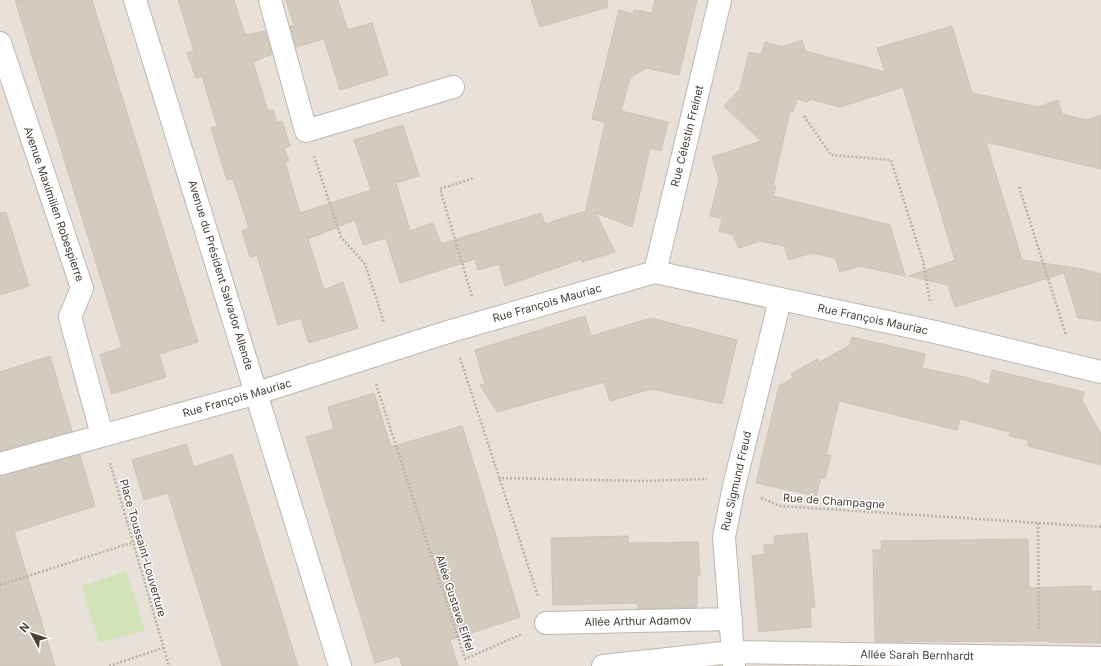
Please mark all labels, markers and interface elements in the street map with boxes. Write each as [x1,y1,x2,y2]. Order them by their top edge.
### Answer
street label: Rue Célestin Freinet [668,83,706,188]
street label: Avenue Maximilien Robespierre [21,125,87,283]
street label: Avenue du Président Salvador Allende [185,178,257,372]
street label: Rue François Mauriac [491,281,603,325]
street label: Rue François Mauriac [816,300,930,338]
street label: Rue François Mauriac [181,376,293,420]
street label: Rue Sigmund Freud [718,430,754,532]
street label: Place Toussaint-Louverture [117,477,169,619]
street label: Rue de Champagne [782,490,886,512]
street label: Allée Gustave Eiffel [433,553,477,653]
street label: Allée Arthur Adamov [584,613,692,629]
north arrow [12,614,52,654]
text: N [16,620,32,635]
street label: Allée Sarah Bernhardt [860,647,974,663]

